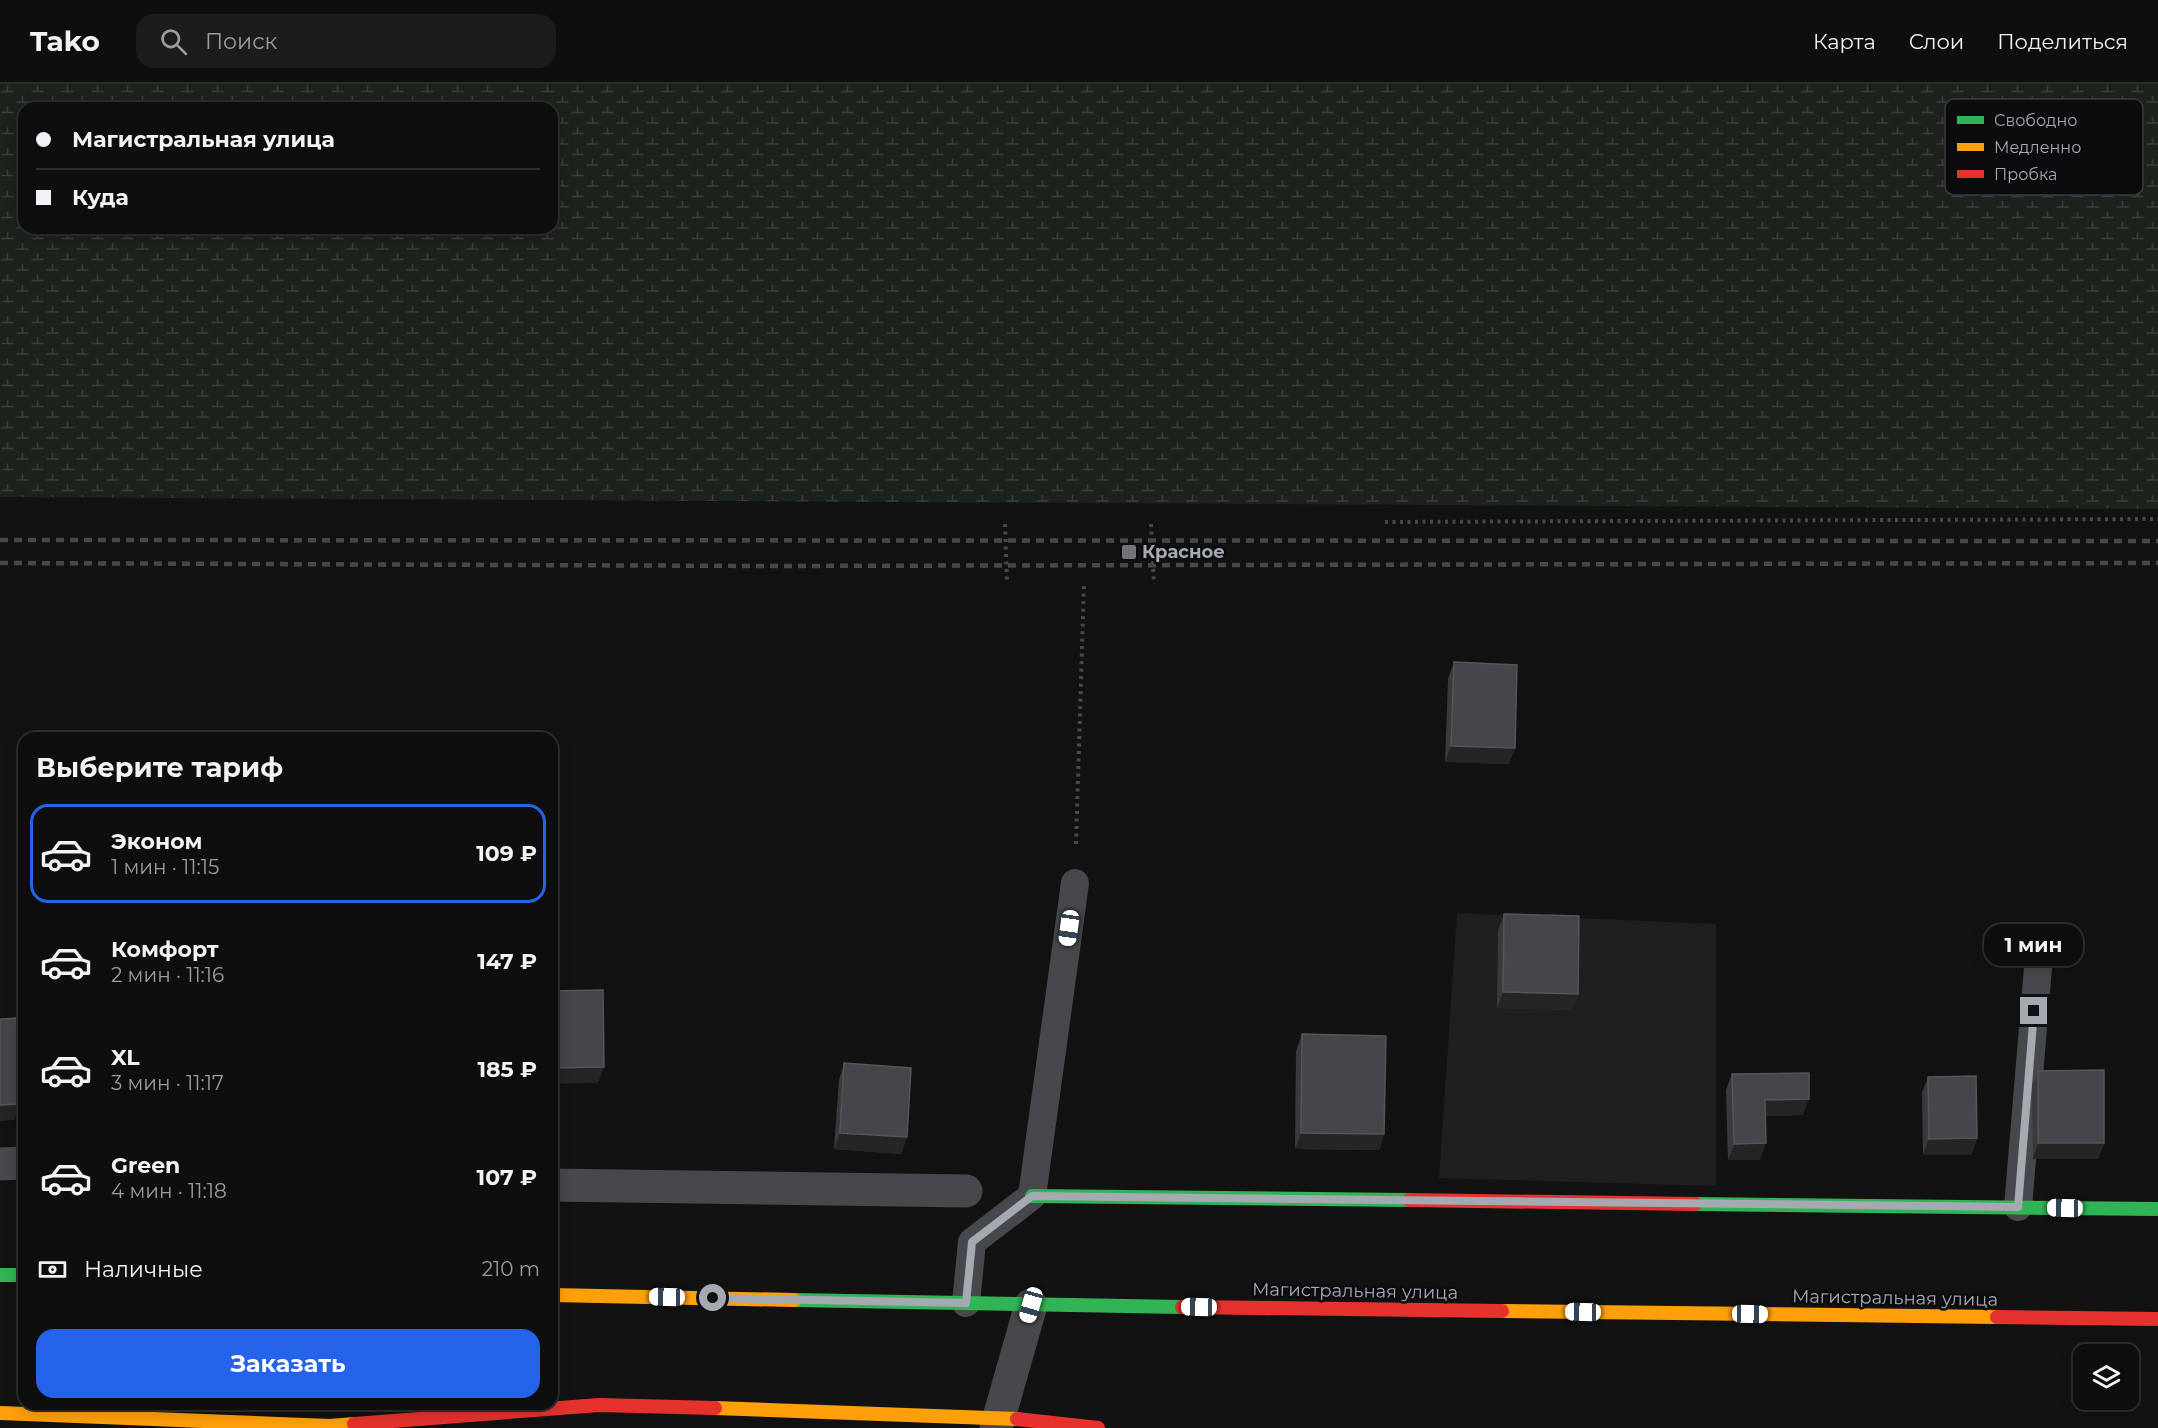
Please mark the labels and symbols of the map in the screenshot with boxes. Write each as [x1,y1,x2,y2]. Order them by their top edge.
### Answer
legend [1945,99,2143,195]
text: Свободно [1994,111,2077,130]
text: Медленно [1994,138,2081,157]
text: Пробка [1994,165,2057,184]
place label: Красное [1142,541,1225,563]
marker: Красное [1120,543,1138,561]
car [1058,909,1080,947]
callout: 1 мин [1984,924,2084,966]
route end [2020,997,2047,1024]
car [2047,1199,2083,1217]
street label: Магистральная улица [1252,1278,1458,1304]
route start [699,1284,726,1311]
car [1017,1285,1045,1325]
street label: Магистральная улица [1792,1285,1998,1311]
car [649,1288,685,1306]
car [1181,1298,1217,1316]
car [1565,1303,1601,1321]
car [1732,1305,1768,1323]

